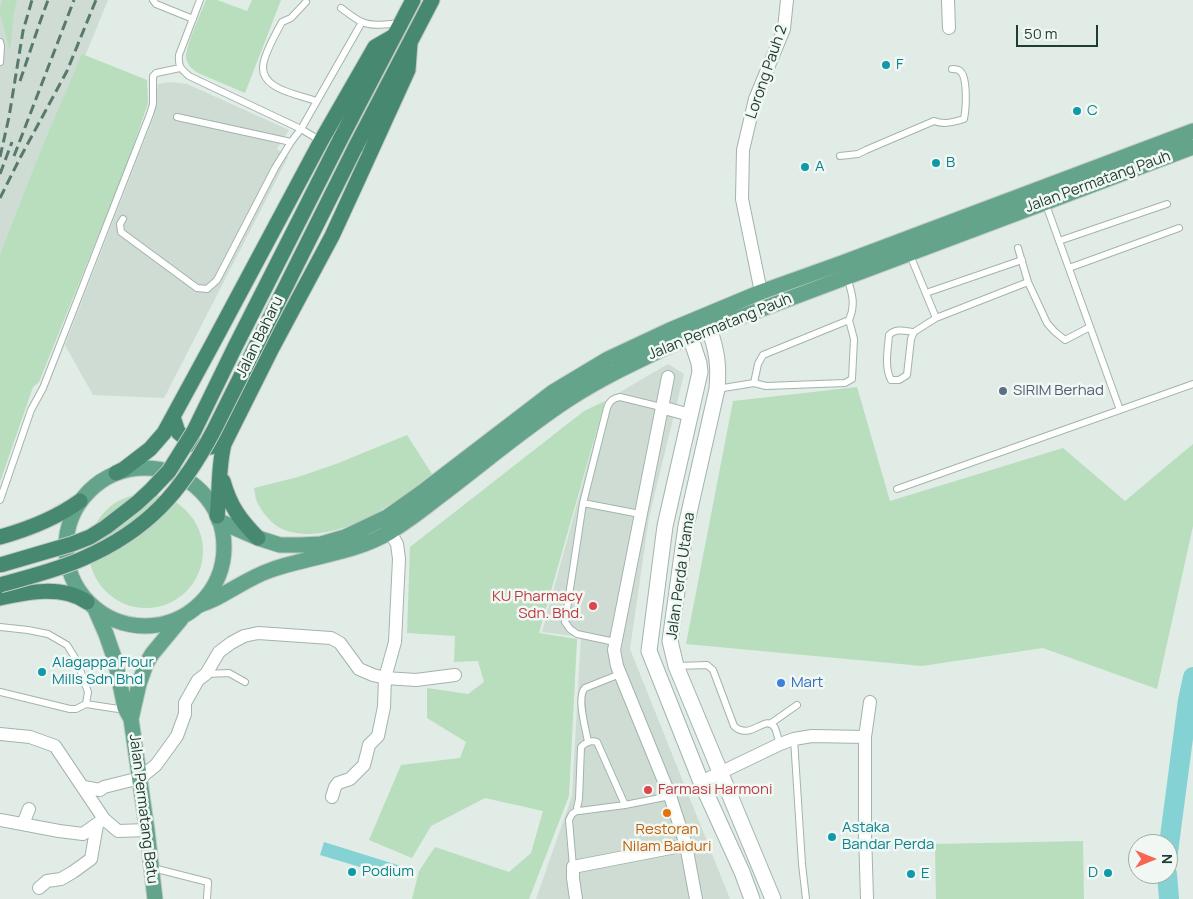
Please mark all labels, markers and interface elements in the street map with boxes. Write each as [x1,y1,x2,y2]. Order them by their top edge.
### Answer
scale bar [1018,15,1100,47]
street label: Lorong Pauh 2 [743,23,791,121]
text: 50 m [1024,23,1058,44]
place label: F [896,56,904,74]
marker: F [880,59,892,71]
place label: C [1087,102,1098,120]
marker: C [1071,105,1083,117]
street label: Jalan Permatang Pauh [1023,147,1173,217]
place label: B [946,154,955,172]
marker: B [930,157,942,169]
place label: A [815,158,825,176]
marker: A [799,161,811,173]
street label: Jalan Permatang Pauh [646,290,794,364]
street label: Jalan Baharu [233,293,287,381]
place label: SIRIM Berhad [1013,382,1104,400]
marker: SIRIM Berhad [997,385,1009,397]
street label: Jalan Perda Utama [663,511,699,641]
place label: KU Pharmacy Sdn. Bhd. [492,588,583,623]
marker: KU Pharmacy Sdn. Bhd. [587,600,599,612]
place label: Alagappa Flour Mills Sdn Bhd [52,654,154,689]
marker: Alagappa Flour Mills Sdn Bhd [36,666,48,678]
place label: Mart [791,674,823,692]
marker: Mart [775,677,787,689]
street label: Jalan Permatang Batu [125,733,161,885]
place label: Farmasi Harmoni [658,781,772,799]
marker: Farmasi Harmoni [642,784,654,796]
marker: Restoran Nilam Baiduri [661,807,673,819]
place label: Astaka Bandar Perda [842,819,934,854]
place label: Restoran Nilam Baiduri [622,821,712,856]
marker: Astaka Bandar Perda [826,831,838,843]
north arrow [1128,834,1178,884]
text: N [1158,854,1177,864]
place label: Podium [362,863,414,881]
place label: D [1088,864,1098,882]
place label: E [921,865,930,883]
marker: Podium [346,866,358,878]
marker: D [1102,867,1114,879]
marker: E [905,868,917,880]

